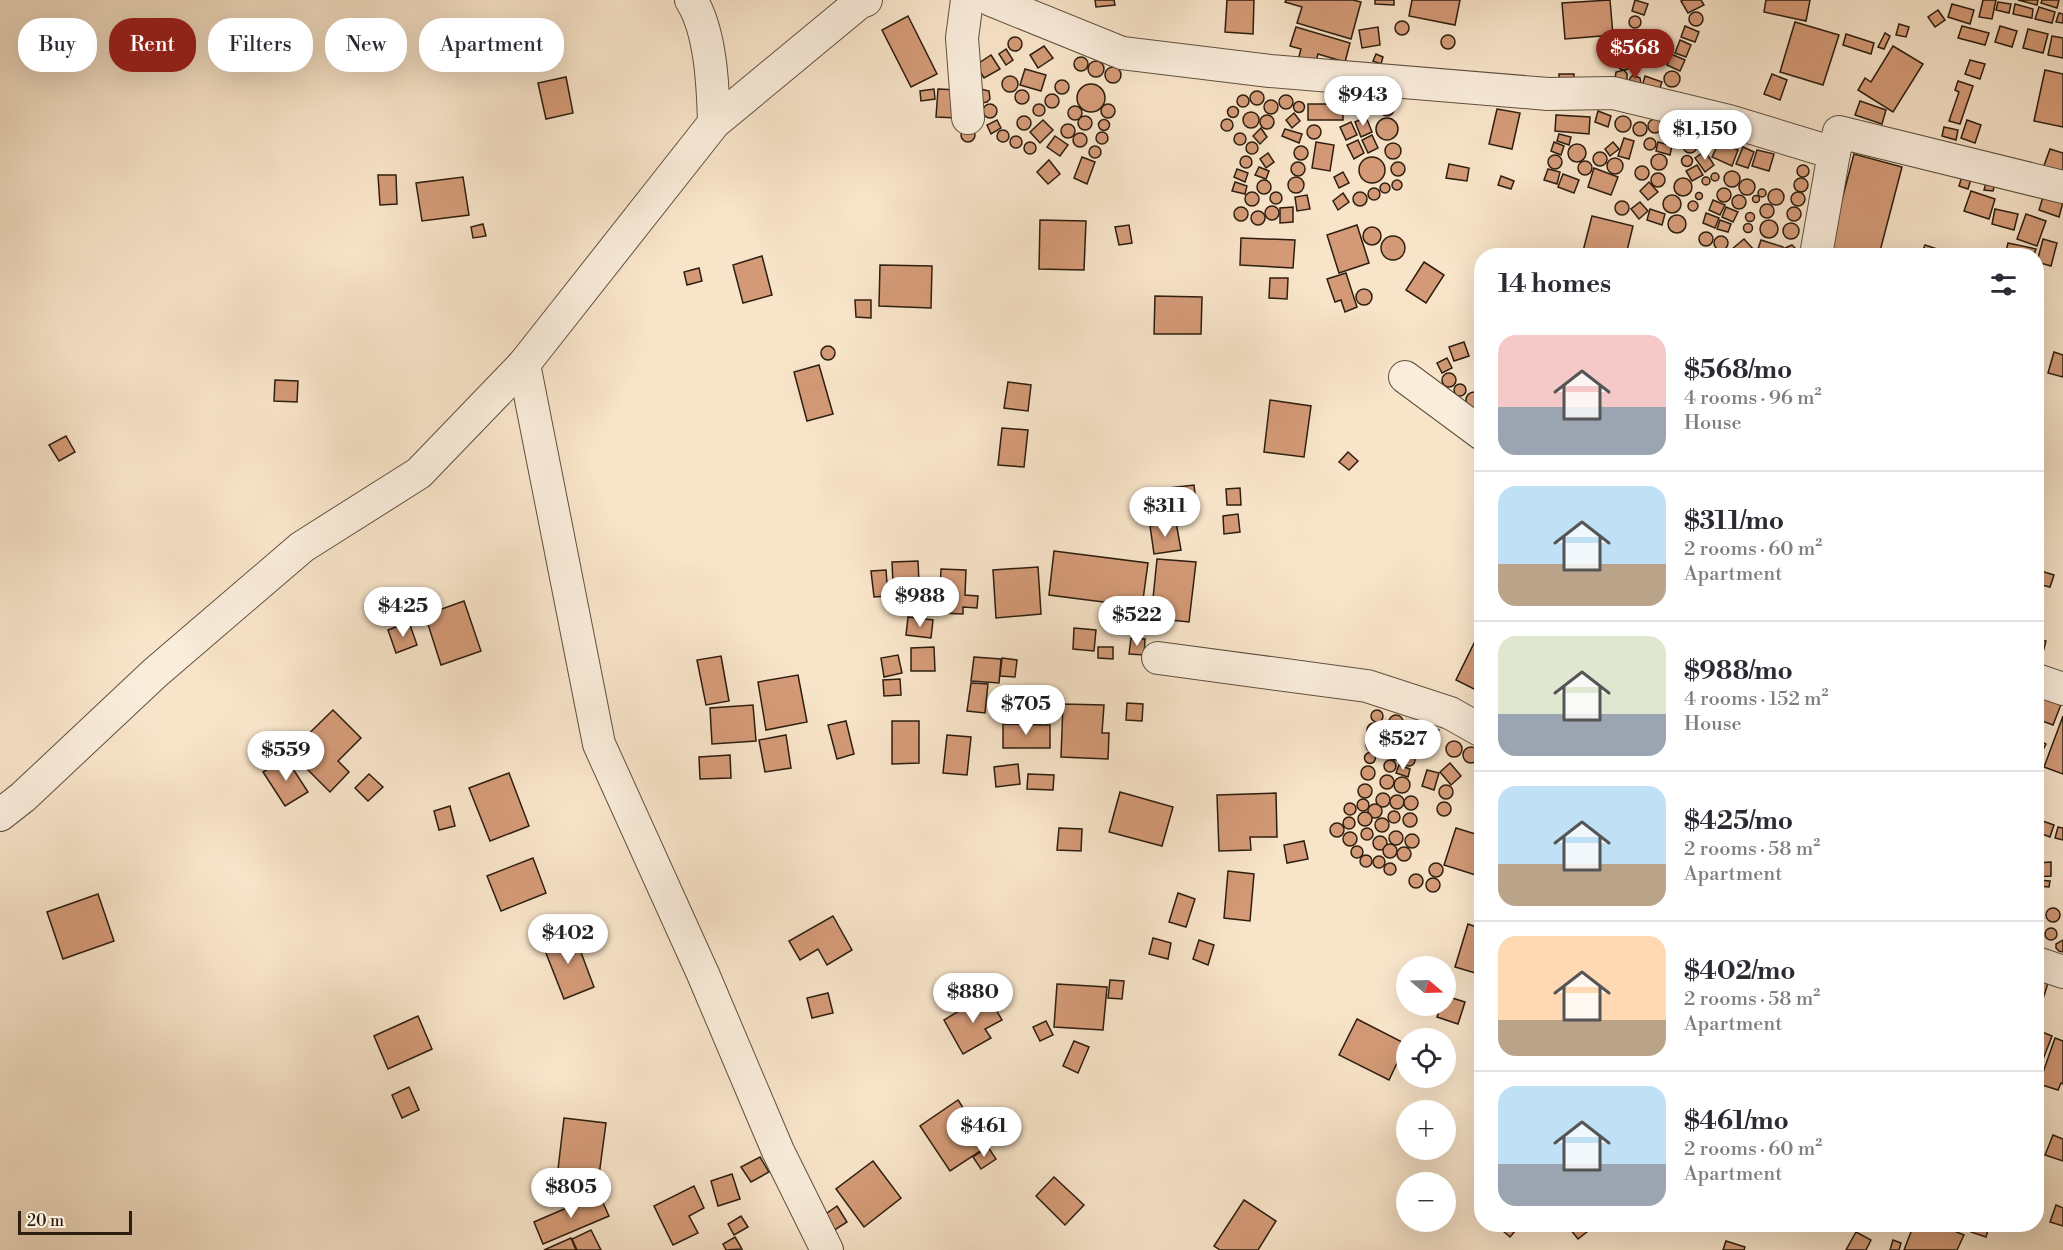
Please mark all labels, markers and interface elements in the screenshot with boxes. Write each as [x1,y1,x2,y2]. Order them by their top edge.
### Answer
chip: Buy [18,18,97,72]
chip: Rent [109,18,196,72]
chip: Filters [208,18,313,72]
chip: New [325,18,407,72]
chip: Apartment [419,18,564,72]
pin: $568 [1599,29,1671,80]
text: $568 [1610,36,1660,61]
pin: $943 [1327,76,1399,127]
text: $943 [1338,83,1388,108]
pin: $1,150 [1656,110,1754,161]
text: $1,150 [1673,117,1737,142]
text: 14 homes [1498,268,1611,300]
icon: filters [1987,268,2020,301]
text: $568/mo [1684,354,1792,386]
icon: home [1546,359,1618,431]
text: 4 rooms · 96 m² [1684,386,1822,411]
text: House [1684,411,1742,436]
pin: $311 [1129,487,1201,538]
text: $311 [1143,494,1187,519]
text: $311/mo [1684,505,1784,537]
icon: home [1546,510,1618,582]
text: 2 rooms · 60 m² [1684,537,1822,562]
text: Apartment [1684,562,1782,587]
pin: $988 [884,577,956,628]
text: $988 [895,584,945,609]
pin: $425 [367,587,439,638]
text: $425 [378,594,428,619]
pin: $522 [1101,596,1173,647]
text: $522 [1112,603,1162,628]
text: $988/mo [1684,655,1793,687]
icon: home [1546,660,1618,732]
pin: $705 [990,685,1062,736]
text: 4 rooms · 152 m² [1684,687,1828,712]
text: $705 [1001,692,1051,717]
text: House [1684,712,1742,737]
pin: $527 [1367,720,1439,771]
text: $527 [1379,727,1427,752]
pin: $559 [250,731,322,782]
text: $559 [261,738,311,763]
text: $425/mo [1684,805,1793,837]
icon: home [1546,810,1618,882]
text: 2 rooms · 58 m² [1684,837,1820,862]
text: Apartment [1684,862,1782,887]
pin: $402 [532,914,604,965]
text: $402 [542,921,594,946]
text: $402/mo [1684,955,1796,987]
north arrow [1396,956,1456,1016]
map controls [1396,956,1456,1232]
icon: home [1546,960,1618,1032]
pin: $880 [937,973,1009,1024]
text: $880 [947,980,999,1005]
text: 2 rooms · 58 m² [1684,987,1820,1012]
text: Apartment [1684,1012,1782,1037]
button: locate [1396,1028,1456,1088]
button: + [1396,1100,1456,1160]
text: $461/mo [1684,1105,1789,1137]
pin: $461 [948,1107,1020,1158]
icon: home [1546,1110,1618,1182]
text: $461 [961,1114,1007,1139]
text: 2 rooms · 60 m² [1684,1137,1822,1162]
text: Apartment [1684,1162,1782,1187]
pin: $805 [535,1168,607,1219]
button: − [1396,1172,1456,1232]
text: $805 [545,1175,597,1200]
scale bar [18,1208,132,1236]
text: 20 m [27,1211,64,1231]

